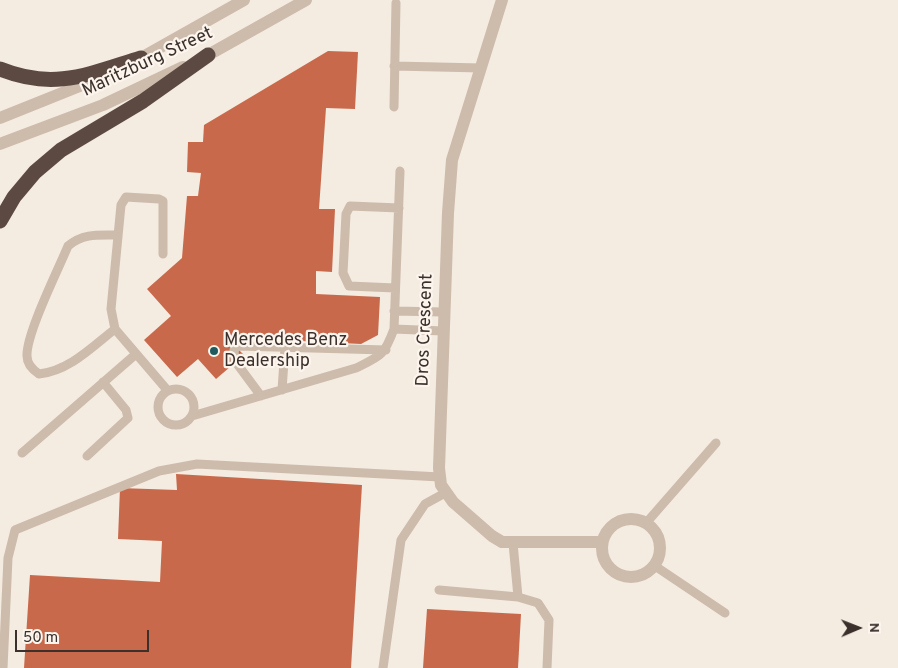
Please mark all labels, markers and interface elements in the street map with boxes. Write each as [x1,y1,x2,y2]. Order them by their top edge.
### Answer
street label: Maritzburg Street [79,23,217,103]
street label: Dros Crescent [413,273,439,387]
place label: Mercedes Benz Dealership [224,330,347,372]
marker: Mercedes Benz Dealership [208,345,220,357]
north arrow [833,603,883,653]
scale bar [18,620,151,652]
text: N [865,623,882,633]
text: 50 m [23,629,58,648]

